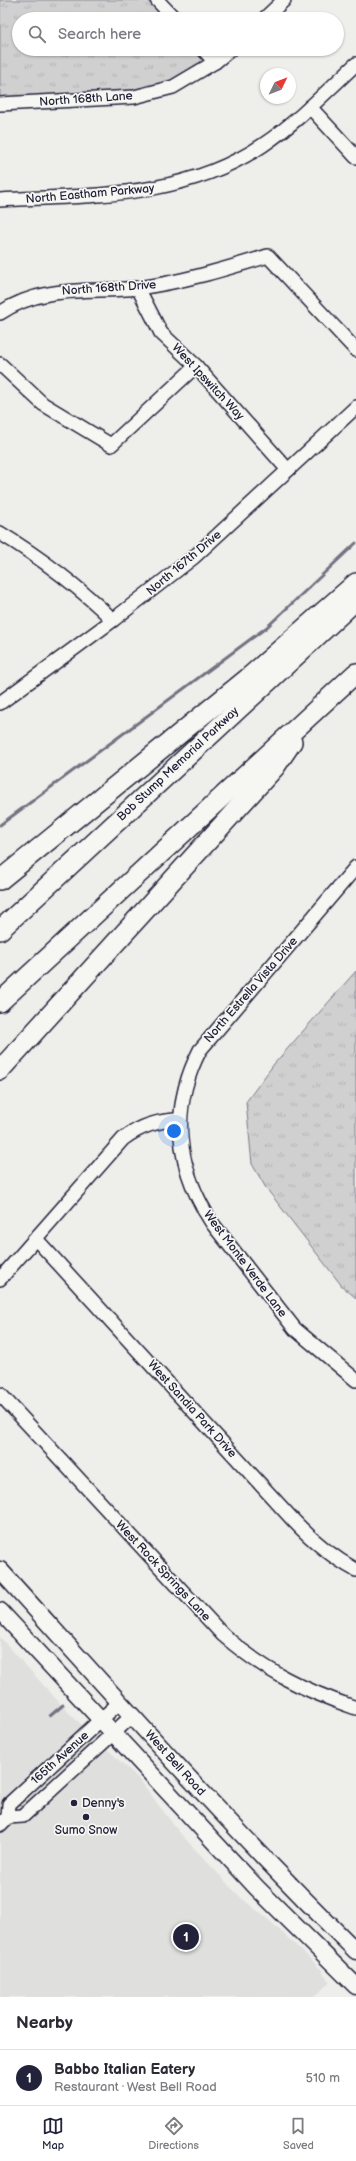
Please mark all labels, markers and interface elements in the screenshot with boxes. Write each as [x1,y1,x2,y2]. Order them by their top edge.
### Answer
search box [12,12,344,56]
icon: search [26,23,48,45]
text: Search here [58,25,141,44]
north arrow [260,68,296,104]
street label: North 168th Lane [39,88,133,110]
street label: North Eastham Parkway [25,181,155,207]
street label: North 168th Drive [61,277,157,299]
street label: West Ipswitch Way [169,341,248,424]
street label: North 167th Drive [143,527,225,599]
street label: Bob Stump Memorial Parkway [114,703,242,824]
street label: North Estrella Vista Drive [201,934,301,1046]
your location [164,1121,184,1141]
street label: West Monte Verde Lane [200,1208,290,1320]
street label: West Sandia Park Drive [144,1357,240,1461]
street label: West Rock Springs Lane [112,1518,214,1624]
street label: West Bell Road [142,1727,208,1799]
street label: 165th Avenue [28,1728,92,1788]
place label: Denny's [82,1796,125,1811]
marker: Denny's [69,1798,79,1808]
marker: Sumo Snow [81,1812,91,1822]
place label: Sumo Snow [55,1823,117,1838]
pin: 1 [173,1922,199,1952]
text: Nearby [16,2013,73,2033]
text: Babbo Italian Eatery [54,2060,195,2079]
text: 1 [26,2070,32,2086]
text: 510 m [306,2070,340,2086]
text: Restaurant · West Bell Road [54,2079,217,2095]
tab: Map [42,2115,64,2152]
tab: Directions [148,2115,199,2152]
tab: Saved [283,2115,314,2152]

